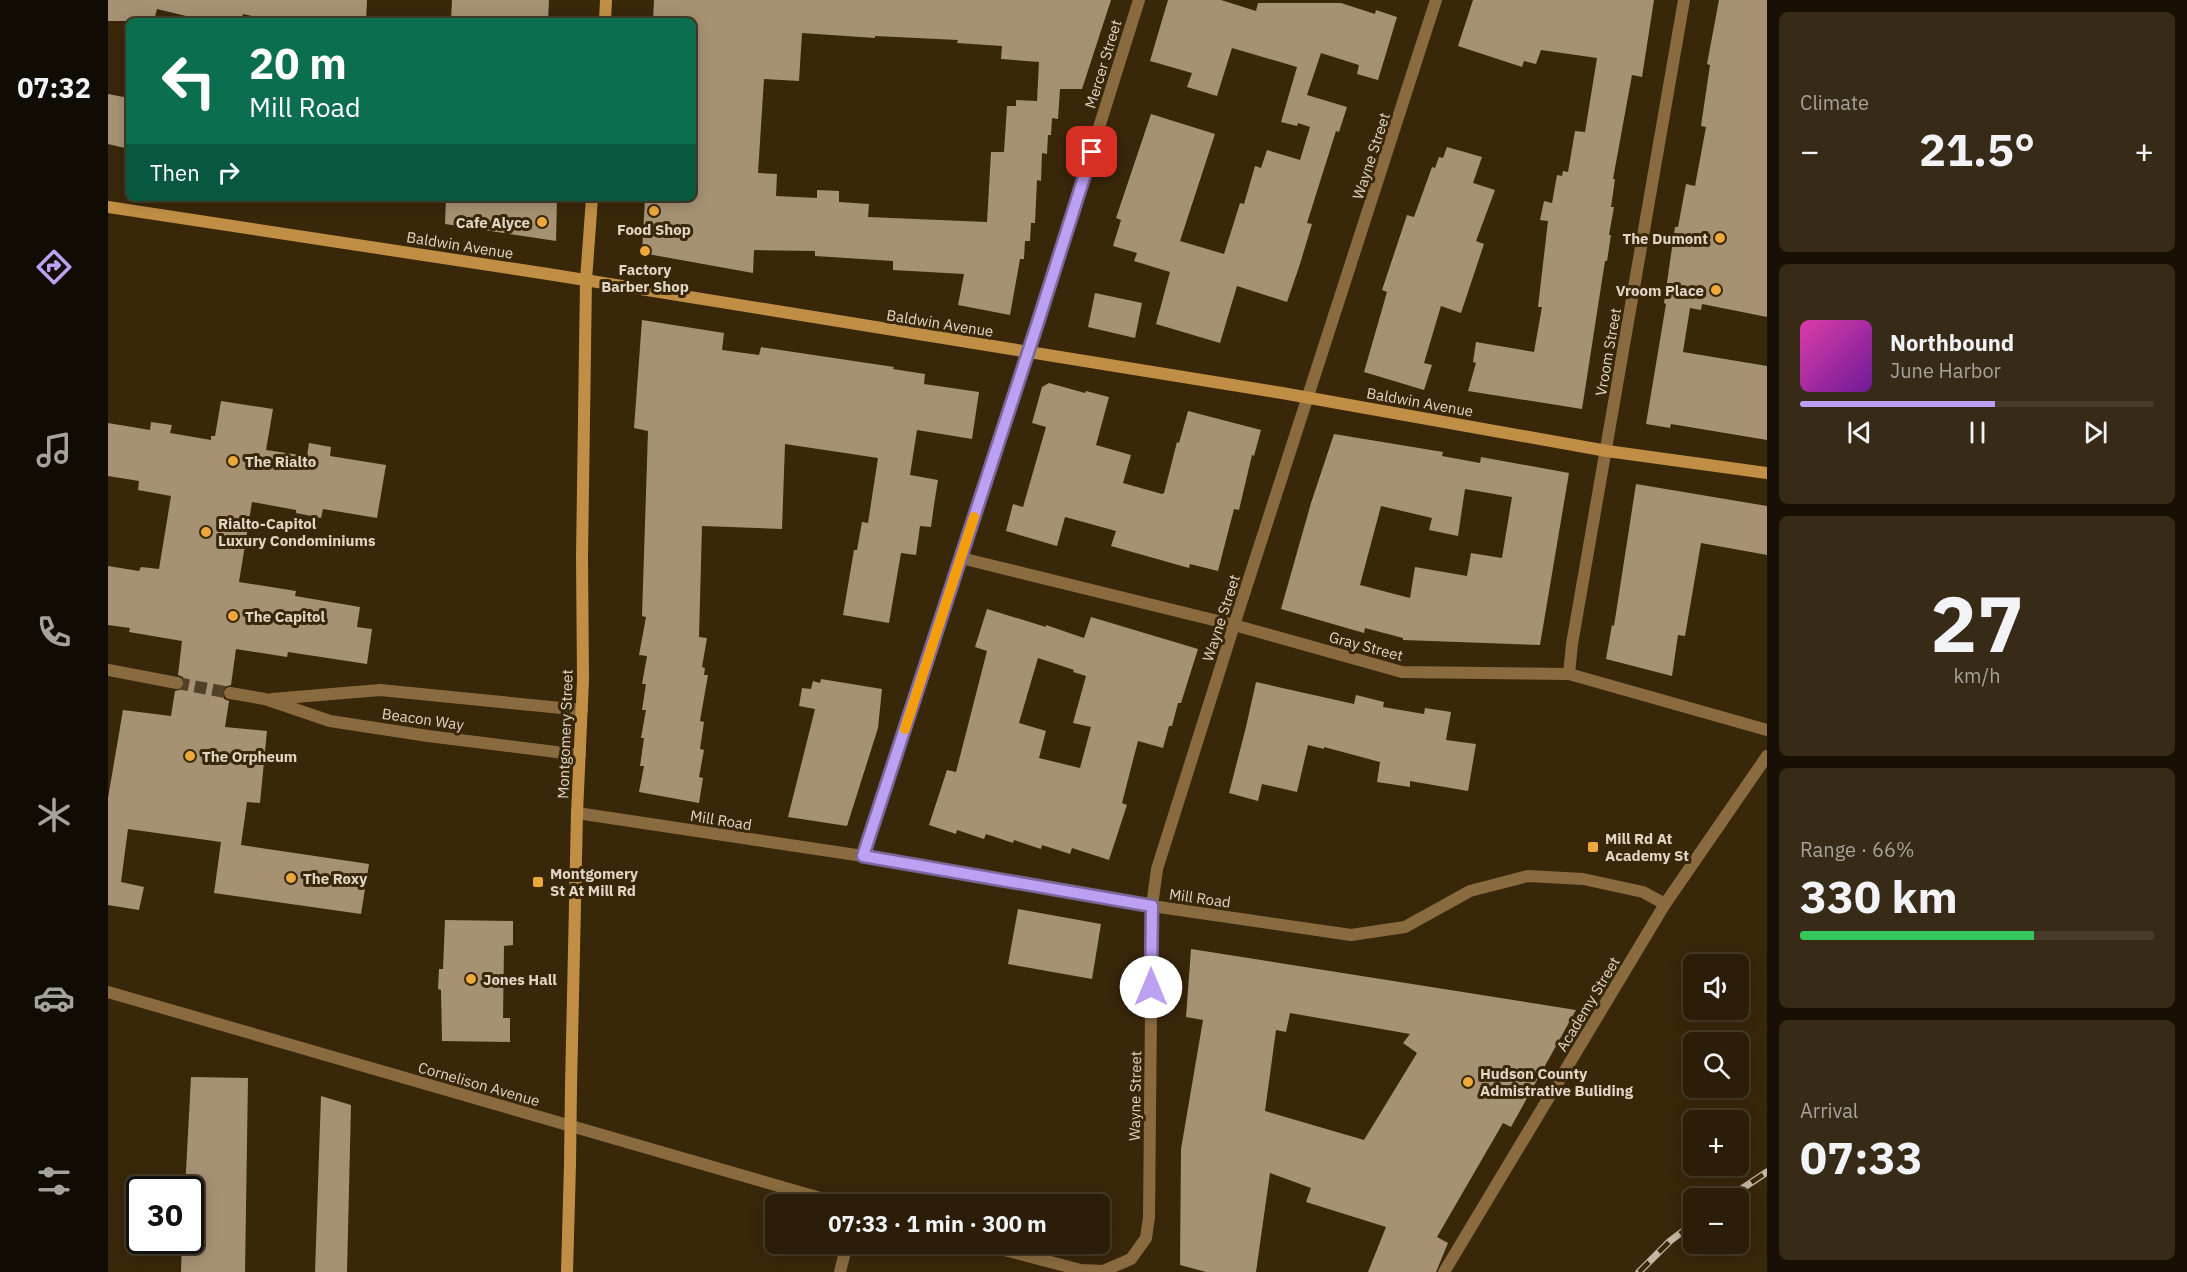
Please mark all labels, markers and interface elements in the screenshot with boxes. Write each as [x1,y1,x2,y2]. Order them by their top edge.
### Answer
street label: Mercer Street [1081,17,1125,111]
text: 20 m [249,36,347,91]
icon: left [150,42,228,120]
text: 07:32 [17,70,91,105]
text: Mill Road [249,89,361,124]
text: Climate [1800,89,1869,116]
street label: Wayne Street [1348,110,1394,202]
text: 21.5° [1919,120,2035,178]
pin [1066,126,1117,177]
text: − [1800,129,1820,172]
text: + [2134,129,2154,172]
icon: arrive [1075,135,1108,168]
icon: right [212,156,245,189]
text: Then [150,158,200,187]
marker: Food Shop [647,204,661,218]
place label: Cafe Alyce [456,213,530,232]
marker: Cafe Alyce [535,215,549,229]
place label: Food Shop [617,220,691,239]
street label: Baldwin Avenue [405,227,515,263]
place label: The Dumont [1622,229,1708,248]
marker: The Dumont [1713,231,1727,245]
marker: Factory Barber Shop [638,244,652,258]
icon: directions [33,246,75,288]
place label: Factory Barber Shop [601,260,689,296]
place label: Vroom Place [1616,281,1704,300]
marker: Vroom Place [1709,283,1723,297]
street label: Baldwin Avenue [885,305,995,341]
street label: Vroom Street [1591,307,1625,397]
text: Northbound [1890,328,2014,357]
text: June Harbor [1890,357,2001,384]
street label: Baldwin Avenue [1365,383,1475,421]
icon: previous [1843,416,1876,449]
icon: pause [1961,416,1994,449]
icon: next [2079,416,2112,449]
icon: music [33,429,75,471]
place label: The Rialto [245,452,316,471]
marker: The Rialto [226,454,240,468]
place label: Rialto-Capitol Luxury Condominiums [218,514,376,550]
marker: Rialto-Capitol Luxury Condominiums [199,525,213,539]
street label: Wayne Street [1198,572,1244,664]
text: 27 [1930,572,2024,673]
place label: The Capitol [245,607,326,626]
marker: The Capitol [226,609,240,623]
icon: phone [33,611,75,653]
street label: Gray Street [1327,627,1405,665]
text: km/h [1953,662,2001,689]
street label: Montgomery Street [553,669,577,799]
street label: Beacon Way [381,704,466,734]
place label: The Orpheum [202,747,297,766]
marker: The Orpheum [183,749,197,763]
icon: climate [33,794,75,836]
street label: Mill Road [689,806,753,834]
place label: Mill Rd At Academy St [1605,829,1689,865]
text: Range · 66% [1800,836,1915,863]
marker: Mill Rd At Academy St [1586,840,1600,854]
place label: Montgomery St At Mill Rd [550,864,638,900]
text: 330 km [1800,867,1958,925]
place label: The Roxy [303,869,367,888]
marker: The Roxy [284,871,298,885]
marker: Montgomery St At Mill Rd [531,875,545,889]
street label: Mill Road [1168,884,1232,912]
street label: Academy Street [1552,953,1624,1055]
map controls [1683,954,1749,1254]
button: sound [1683,954,1749,1020]
position arrow [1119,955,1183,1019]
place label: Jones Hall [483,970,557,989]
marker: Jones Hall [464,972,478,986]
icon: car [33,977,75,1019]
button: search [1683,1032,1749,1098]
street label: Wayne Street [1125,1051,1145,1141]
street label: Cornelison Avenue [416,1058,542,1110]
place label: Hudson County Admistrative Buliding [1480,1064,1634,1100]
marker: Hudson County Admistrative Buliding [1461,1075,1475,1089]
text: Arrival [1800,1097,1858,1124]
button: + [1683,1110,1749,1176]
text: 07:33 [1800,1128,1923,1186]
icon: filters [33,1160,75,1202]
speed limit sign: 30 [126,1176,204,1254]
button: − [1683,1188,1749,1254]
text: 07:33 · 1 min · 300 m [828,1209,1047,1238]

